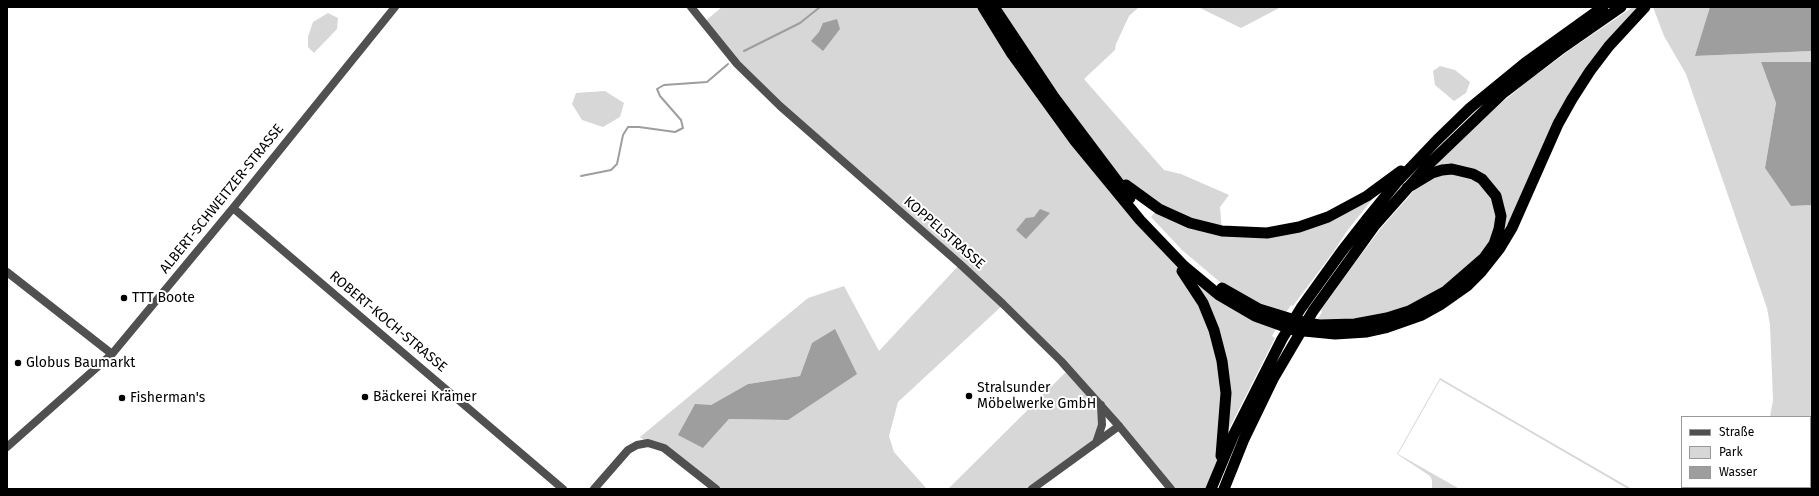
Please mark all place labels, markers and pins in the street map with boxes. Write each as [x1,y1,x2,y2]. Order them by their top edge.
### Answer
place label: TTT Boote [132,290,195,306]
marker: TTT Boote [119,293,129,303]
place label: Globus Baumarkt [26,355,135,371]
marker: Globus Baumarkt [13,358,23,368]
place label: Stralsunder Möbelwerke GmbH [977,380,1096,412]
place label: Bäckerei Krämer [373,389,477,405]
place label: Fisherman's [130,390,205,406]
marker: Stralsunder Möbelwerke GmbH [964,391,974,401]
marker: Bäckerei Krämer [360,392,370,402]
marker: Fisherman's [117,393,127,403]

